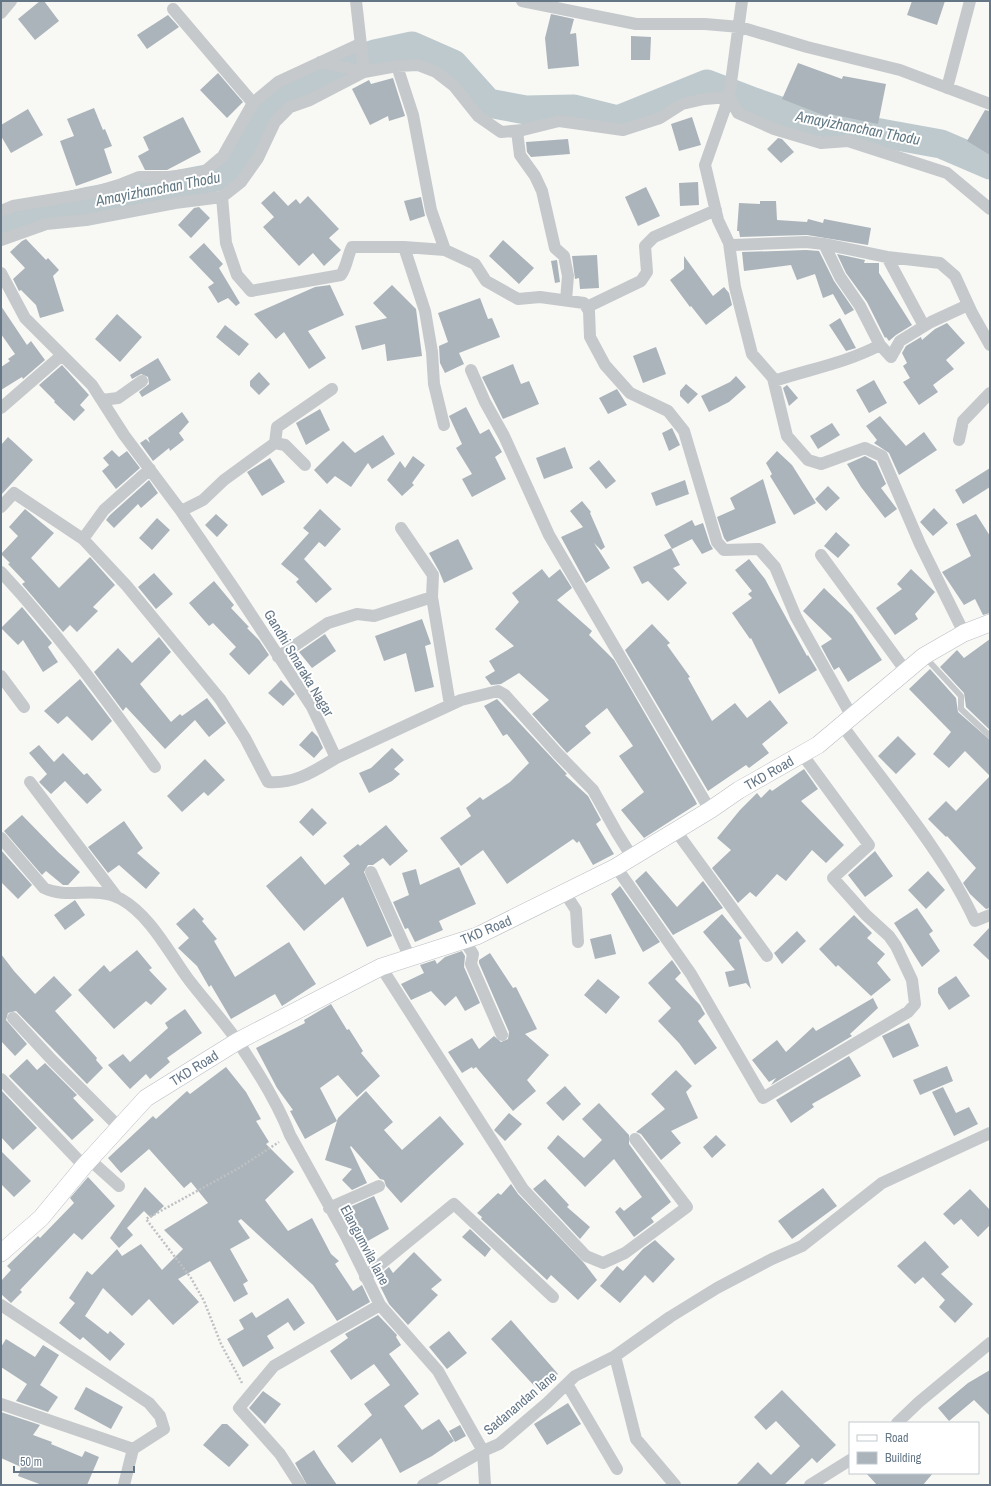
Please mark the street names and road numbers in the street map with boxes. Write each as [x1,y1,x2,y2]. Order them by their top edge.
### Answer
street label: Gandhi Smaraka Nagar [260,606,338,720]
street label: TKD Road [741,752,797,794]
street label: TKD Road [458,911,514,949]
street label: TKD Road [167,1046,221,1090]
street label: Elangumvila lane [336,1202,394,1288]
street label: Sadanandan lane [480,1367,560,1439]

